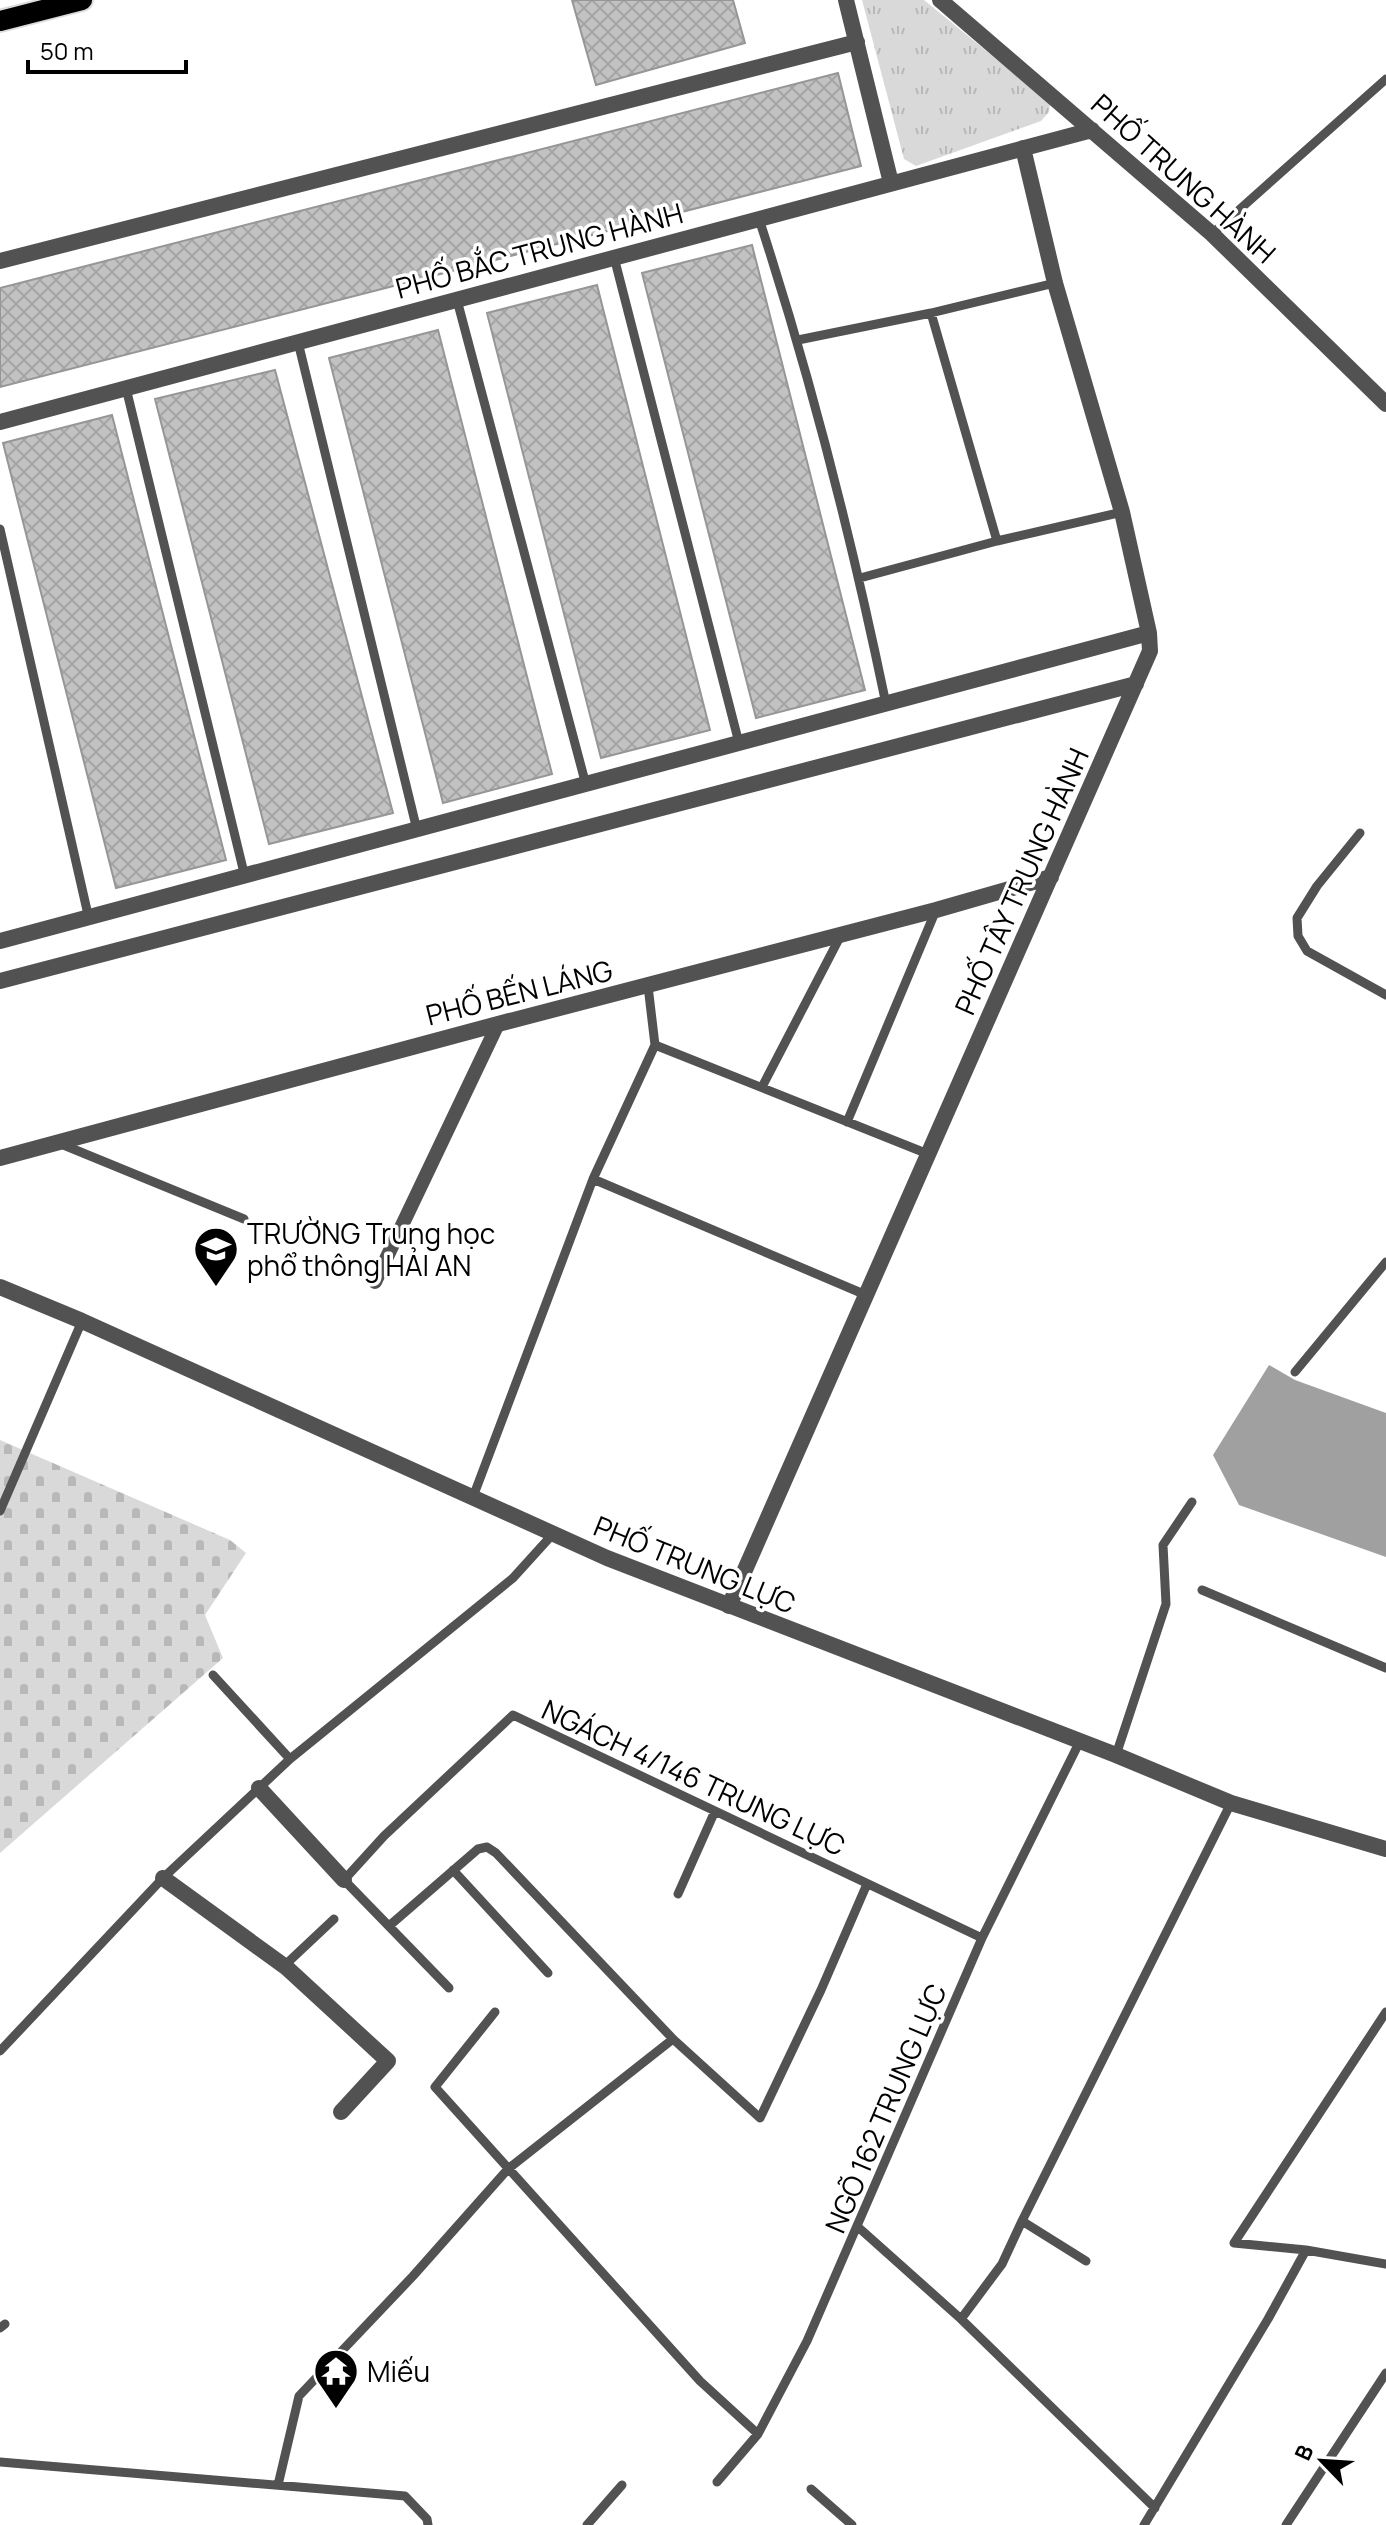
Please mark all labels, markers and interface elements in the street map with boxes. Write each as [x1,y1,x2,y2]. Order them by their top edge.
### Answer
scale bar [28,24,186,74]
text: 50 m [40,34,94,67]
street label: PHỐ TRUNG HÀNH [1084,84,1285,271]
street label: PHỐ BẮC TRUNG HÀNH [391,191,687,307]
street label: PHỐ TÂY TRUNG HÀNH [944,741,1097,1020]
street label: PHỐ BẾN LÁNG [422,950,616,1034]
place label: TRƯỜNG Trung học phổ thông HẢI AN [247,1214,495,1284]
school or university icon: TRƯỜNG Trung học phổ thông HẢI AN [192,1225,240,1288]
street label: PHỐ TRUNG LỰC [588,1505,802,1622]
street label: NGÁCH 4/146 TRUNG LỰC [536,1690,852,1864]
street label: NGÕ 162 TRUNG LỰC [815,1978,955,2238]
temple icon: Miếu [312,2347,360,2410]
place label: Miếu [367,2352,430,2390]
north arrow [1282,2421,1362,2501]
text: B [1287,2440,1320,2465]

